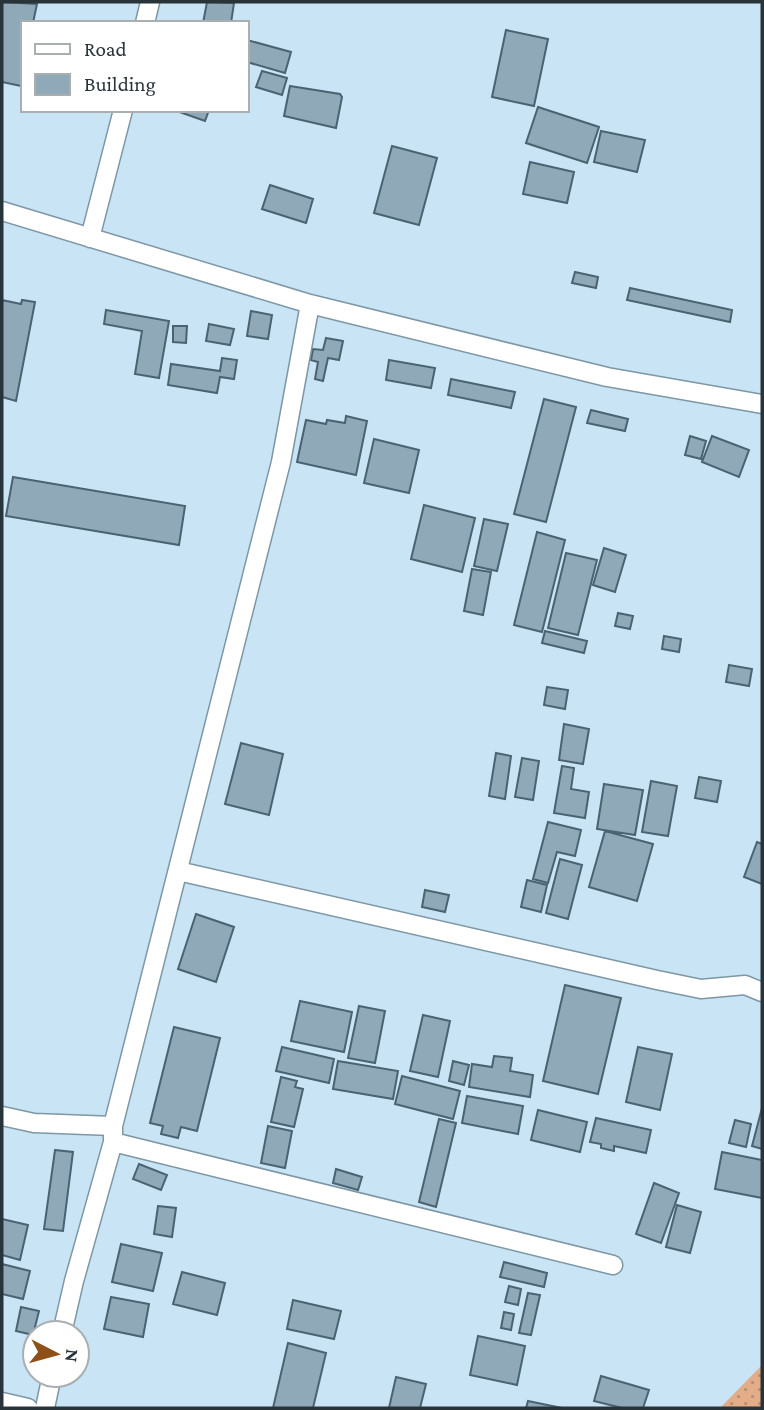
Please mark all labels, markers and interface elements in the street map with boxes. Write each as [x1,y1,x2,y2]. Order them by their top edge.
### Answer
legend [21,21,248,112]
text: Road [84,37,127,61]
text: Building [84,72,156,96]
north arrow [21,1319,91,1389]
text: N [61,1348,84,1363]

